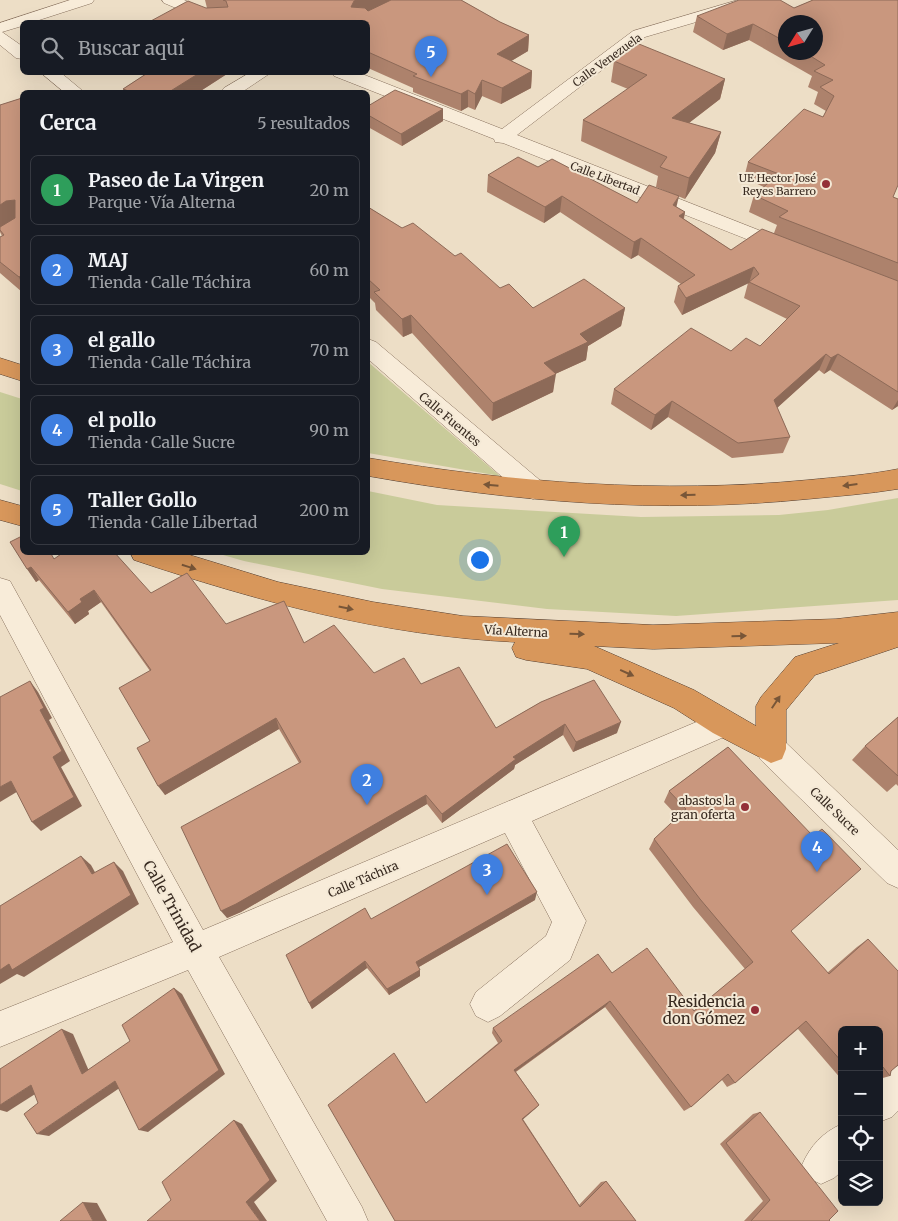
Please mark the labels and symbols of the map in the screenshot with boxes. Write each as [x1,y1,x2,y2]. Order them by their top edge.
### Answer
north arrow [778,15,823,60]
street label: Calle Venezuela [570,30,644,90]
pin: 5 [415,36,447,77]
street label: Calle Libertad [568,158,642,198]
place label: UE Hector José Reyes Barrero [739,171,817,198]
marker: UE Hector José Reyes Barrero [820,178,832,190]
street label: Calle Fuentes [416,389,484,449]
one-way arrow [482,481,498,489]
one-way arrow [841,481,857,489]
one-way arrow [679,492,695,500]
pin: 1 [548,516,580,557]
your location [467,547,493,573]
one-way arrow [182,563,197,571]
one-way arrow [339,604,354,612]
street label: Vía Alterna [483,622,549,640]
one-way arrow [569,631,585,639]
one-way arrow [731,631,747,639]
one-way arrow [620,670,634,678]
one-way arrow [771,695,781,709]
pin: 2 [351,764,383,805]
street label: Calle Sucre [807,784,863,838]
place label: abastos la gran oferta [671,793,736,822]
marker: abastos la gran oferta [739,801,751,813]
pin: 4 [801,831,833,872]
pin: 3 [471,854,503,895]
street label: Calle Trinidad [139,857,205,955]
street label: Calle Táchira [326,857,401,901]
place label: Residencia don Gómez [663,992,745,1028]
marker: Residencia don Gómez [749,1004,761,1016]

